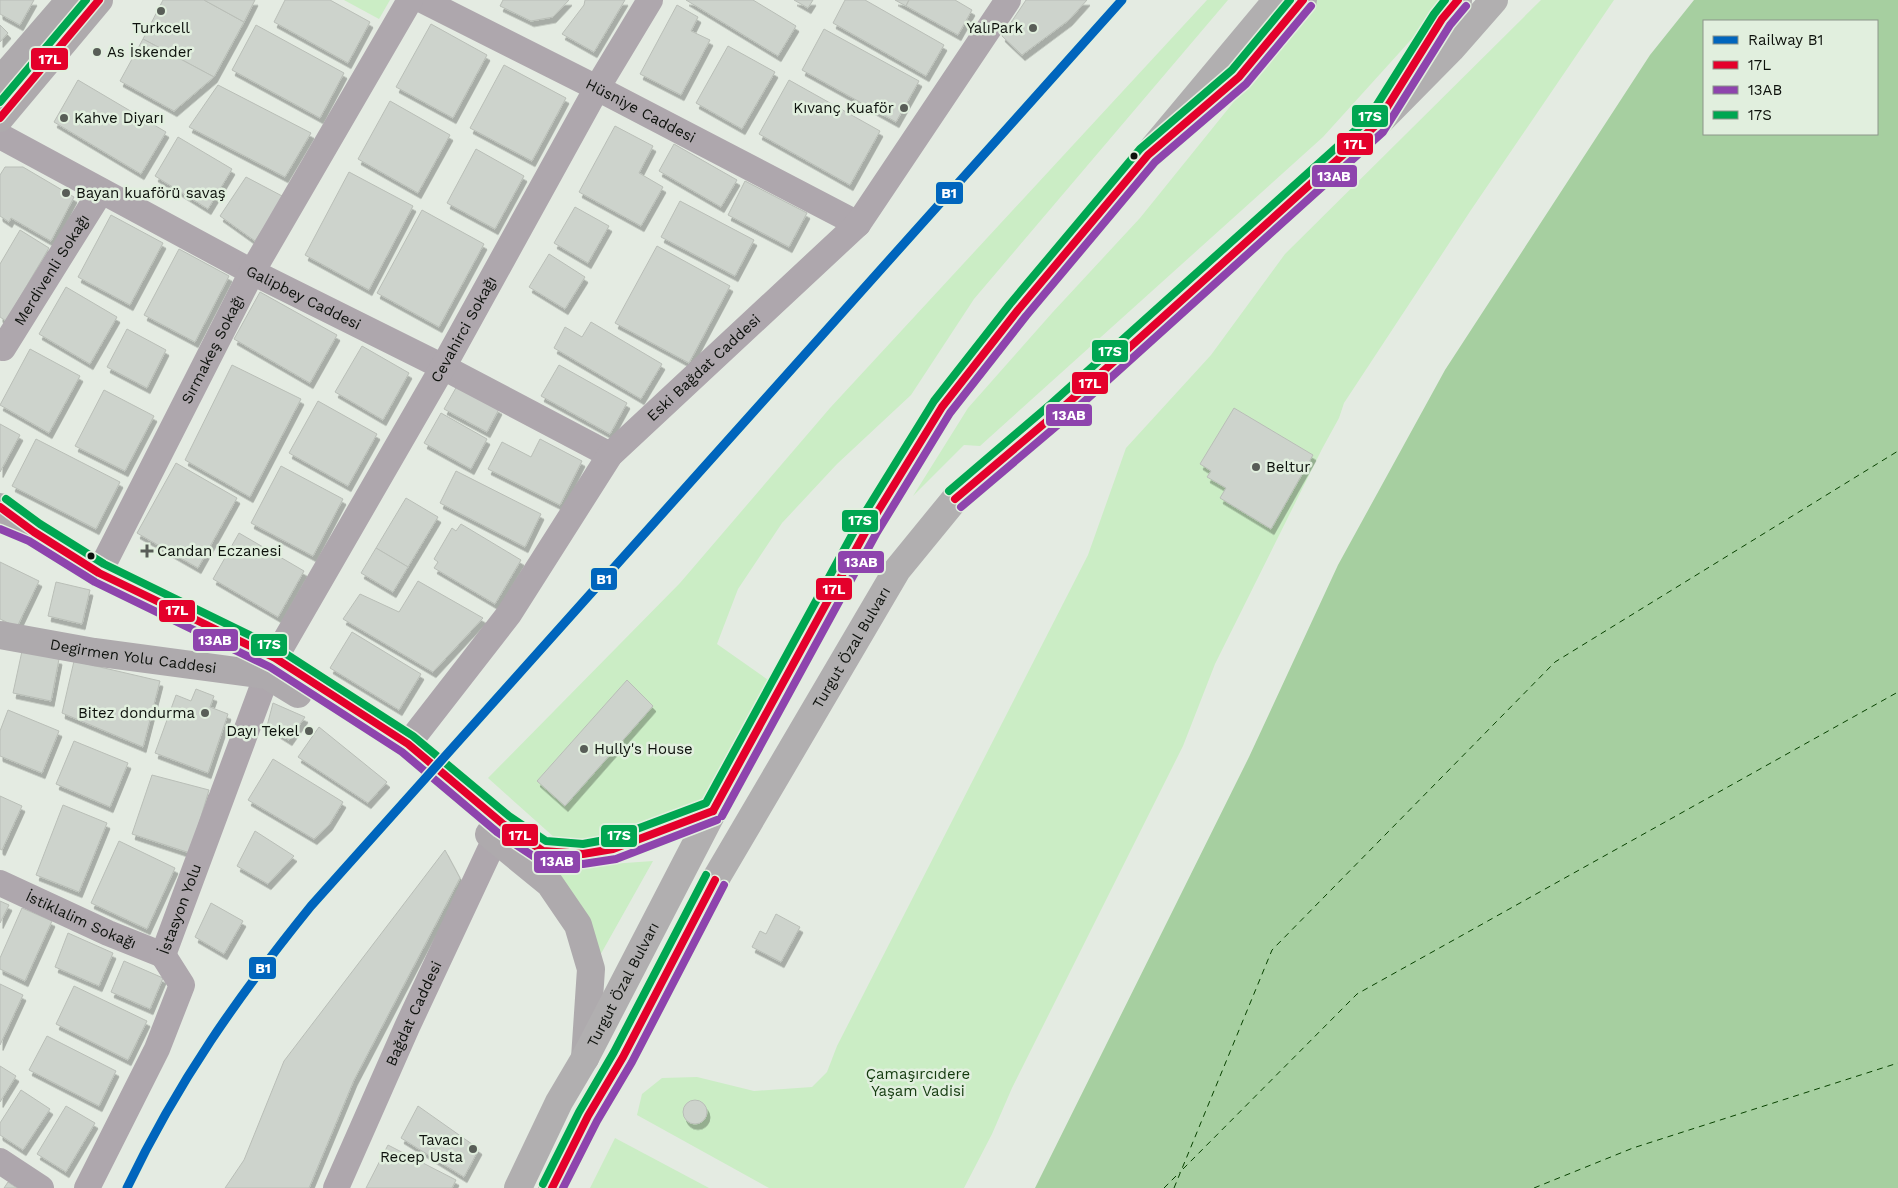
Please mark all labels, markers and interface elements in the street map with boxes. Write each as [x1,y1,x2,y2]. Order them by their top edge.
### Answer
marker: Turkcell [155,5,167,17]
place label: Turkcell [132,19,190,37]
place label: YalıPark [966,19,1023,37]
legend [1703,20,1878,135]
marker: YalıPark [1027,22,1039,34]
text: Railway B1 [1748,31,1823,49]
place label: As İskender [107,43,192,61]
marker: As İskender [91,46,103,58]
line badge: 17L [30,47,69,71]
text: 17L [39,51,62,67]
text: 17L [1748,56,1771,74]
street label: Hüsniye Caddesi [583,75,698,147]
text: 13AB [1748,81,1782,99]
place label: Kıvanç Kuaför [793,99,894,117]
marker: Kıvanç Kuaför [898,102,910,114]
line badge: 17S [1351,104,1389,128]
text: 17S [1748,106,1772,124]
text: 17S [1358,108,1382,124]
place label: Kahve Diyarı [74,109,164,127]
marker: Kahve Diyarı [58,112,70,124]
line badge: 17L [1336,132,1374,156]
text: 17L [1344,136,1367,152]
unlabelled marker [1129,151,1139,161]
line badge: 13AB [1311,164,1358,188]
text: 13AB [1317,168,1351,184]
line badge: B1 [935,181,964,205]
place label: Bayan kuaförü savaş [76,184,226,202]
text: B1 [941,185,957,201]
marker: Bayan kuaförü savaş [60,187,72,199]
street label: Merdivenli Sokağı [10,211,93,329]
street label: Galipbey Caddesi [243,262,364,334]
street label: Cevahirci Sokağı [427,273,500,386]
street label: Sırmakeş Sokağı [178,292,248,407]
street label: Eski Bağdat Caddesi [643,311,764,425]
line badge: 17S [1091,339,1129,363]
text: 17S [1098,343,1122,359]
line badge: 17L [1071,371,1109,395]
text: 17L [1079,375,1102,391]
line badge: 13AB [1045,403,1093,427]
text: 13AB [1052,407,1086,423]
place label: Beltur [1266,458,1310,476]
marker: Beltur [1250,461,1262,473]
line badge: 17S [841,509,879,533]
text: 17S [848,512,872,528]
place label: Candan Eczanesi [157,542,281,560]
marker: Candan Eczanesi [141,545,153,557]
line badge: 13AB [837,550,885,574]
unlabelled marker [86,551,96,561]
text: 13AB [844,554,878,570]
line badge: B1 [590,567,618,591]
text: B1 [596,571,612,587]
line badge: 17L [815,577,853,601]
text: 17L [823,581,846,597]
street label: Turgut Özal Bulvarı [809,584,894,712]
line badge: 17L [158,599,196,623]
text: 17L [166,602,189,618]
line badge: 13AB [192,628,239,652]
text: 13AB [198,632,232,648]
line badge: 17S [250,633,288,657]
street label: Degirmen Yolu Caddesi [49,635,218,677]
text: 17S [257,636,281,652]
place label: Bitez dondurma [78,704,196,722]
marker: Bitez dondurma [199,707,211,719]
place label: Dayı Tekel [226,722,299,740]
marker: Dayı Tekel [303,725,315,737]
place label: Hully's House [594,740,693,758]
marker: Hully's House [578,743,590,755]
line badge: 17L [501,823,539,847]
line badge: 17S [600,824,638,848]
text: 17L [509,827,532,843]
text: 17S [607,827,631,843]
line badge: 13AB [533,850,581,874]
text: 13AB [540,853,574,869]
street label: İstasyon Yolu [155,861,205,957]
street label: İstiklalim Sokağı [23,887,139,952]
street label: Turgut Özal Bulvarı [583,919,663,1050]
line badge: B1 [248,956,277,980]
street label: Bağdat Caddesi [382,958,446,1069]
text: B1 [255,960,271,976]
park label: Çamaşırcıdere Yaşam Vadisi [866,1065,970,1100]
place label: Tavacı Recep Usta [380,1131,464,1166]
marker: Tavacı Recep Usta [467,1143,479,1155]

